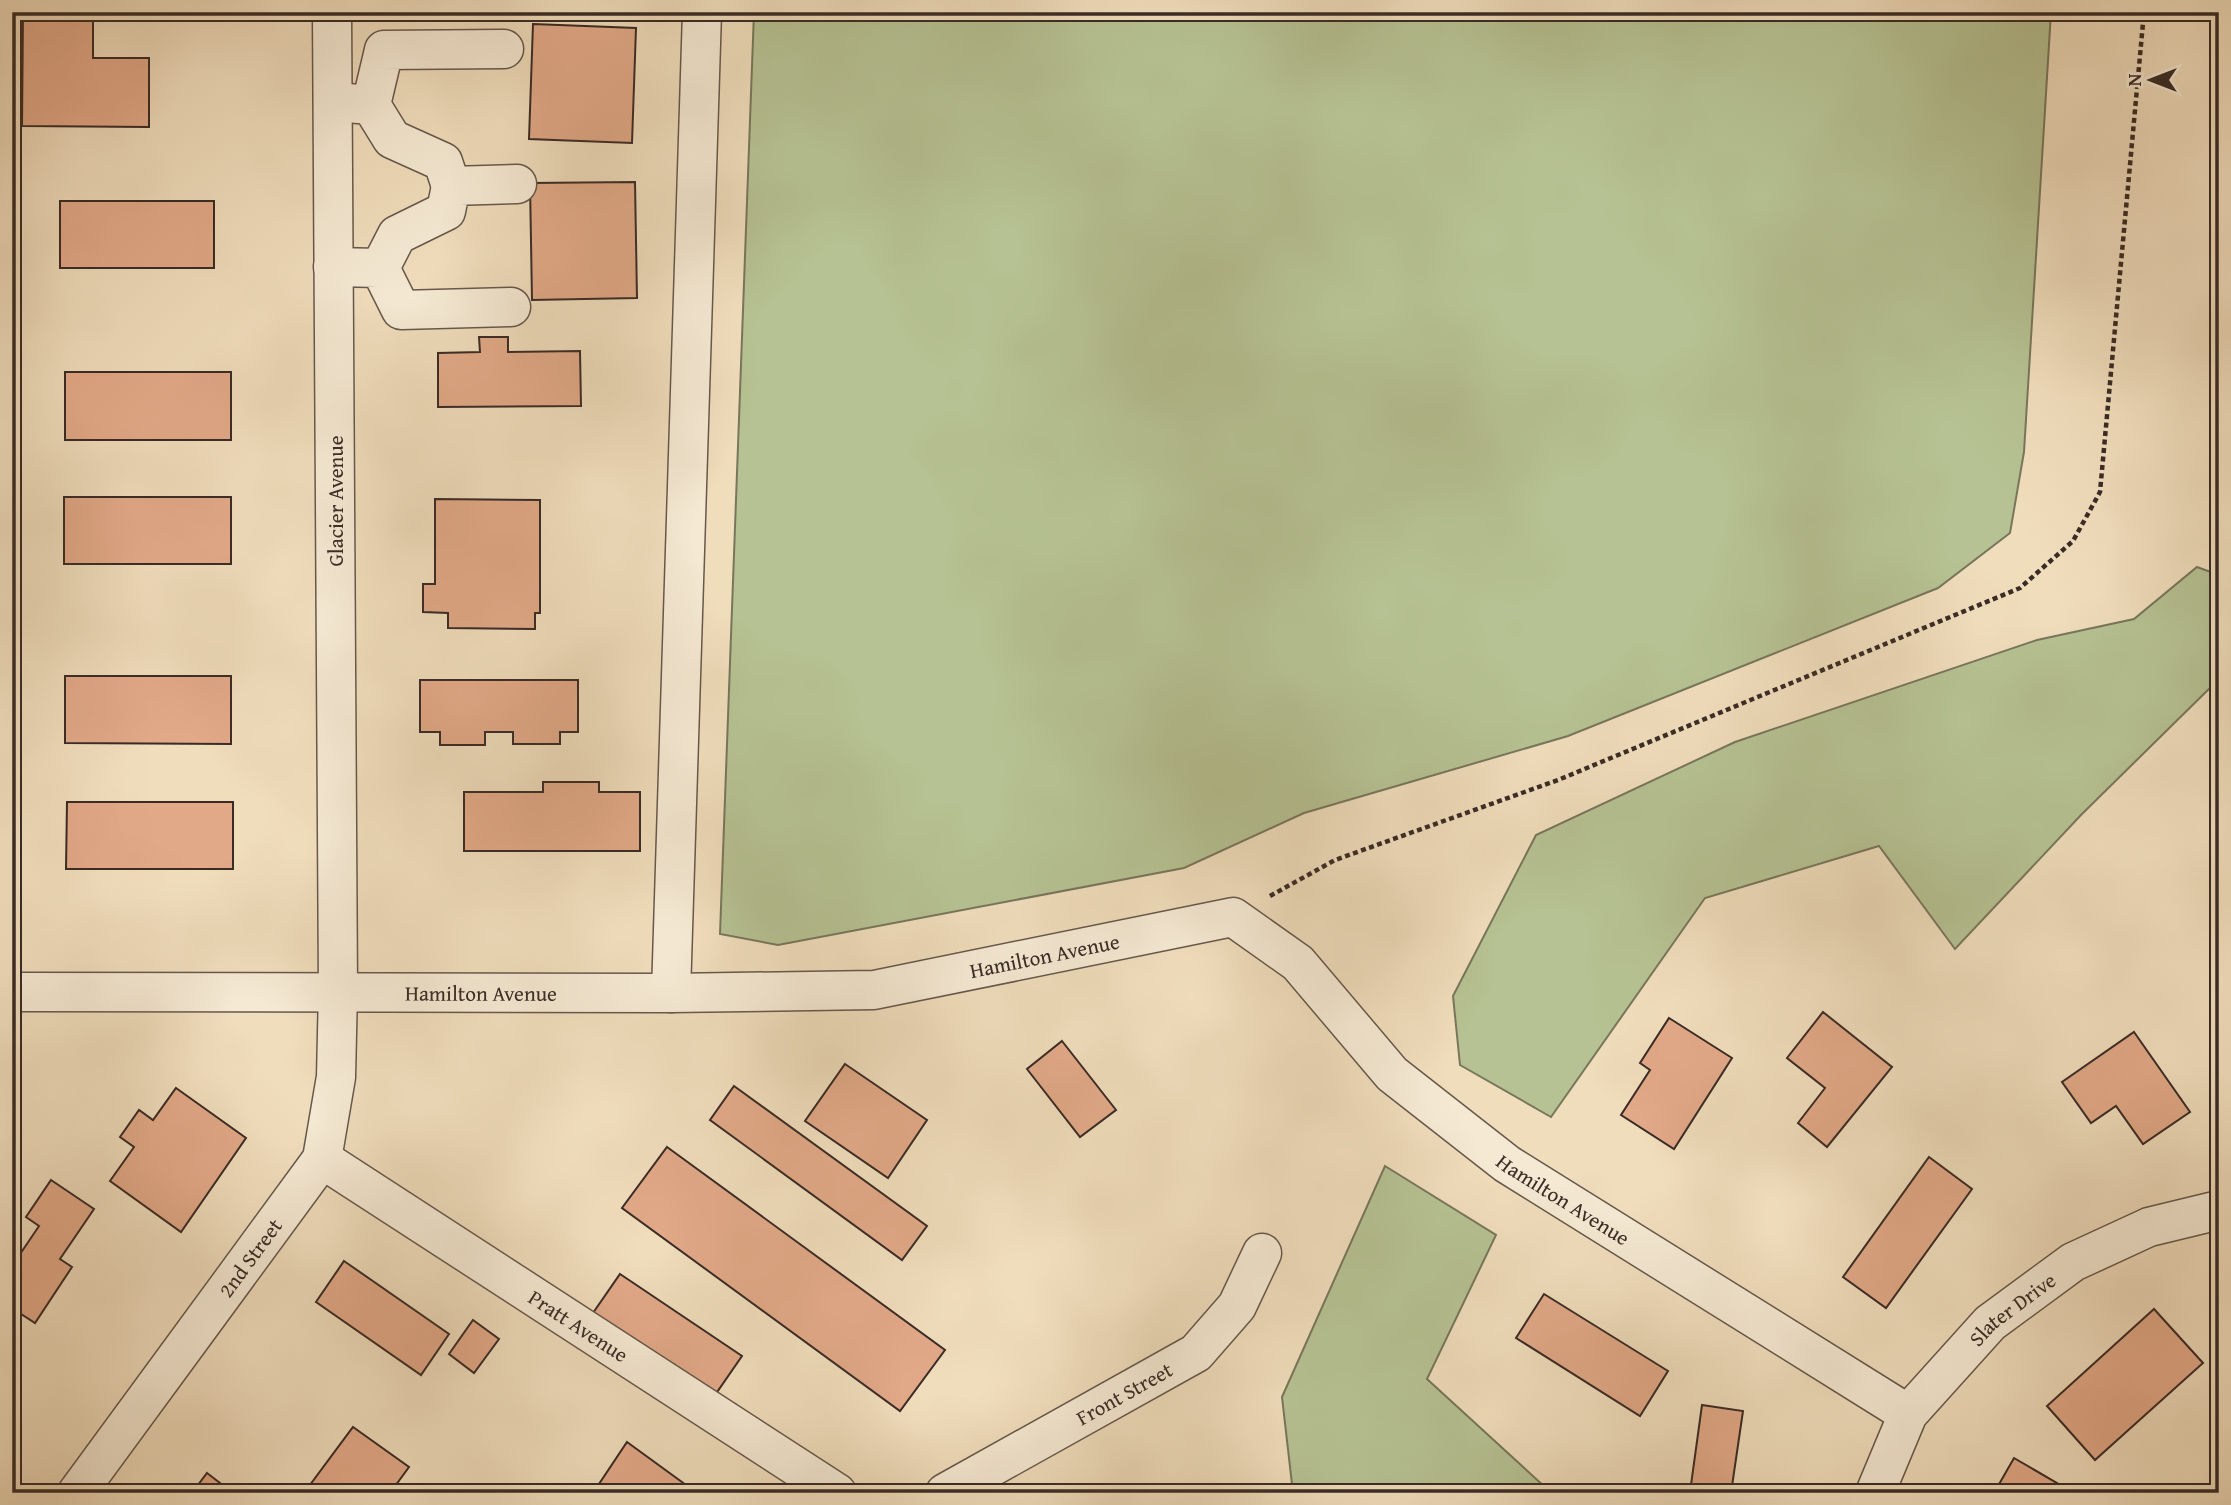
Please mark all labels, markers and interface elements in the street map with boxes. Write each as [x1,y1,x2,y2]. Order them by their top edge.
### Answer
north arrow [2116,46,2186,116]
text: N [2120,73,2148,86]
street label: Glacier Avenue [320,435,351,567]
street label: Hamilton Avenue [967,925,1122,986]
street label: Hamilton Avenue [405,977,557,1008]
street label: Hamilton Avenue [1490,1146,1636,1253]
street label: 2nd Street [210,1211,289,1303]
street label: Slater Drive [1961,1264,2062,1353]
street label: Pratt Avenue [523,1282,635,1370]
street label: Front Street [1070,1353,1179,1433]

